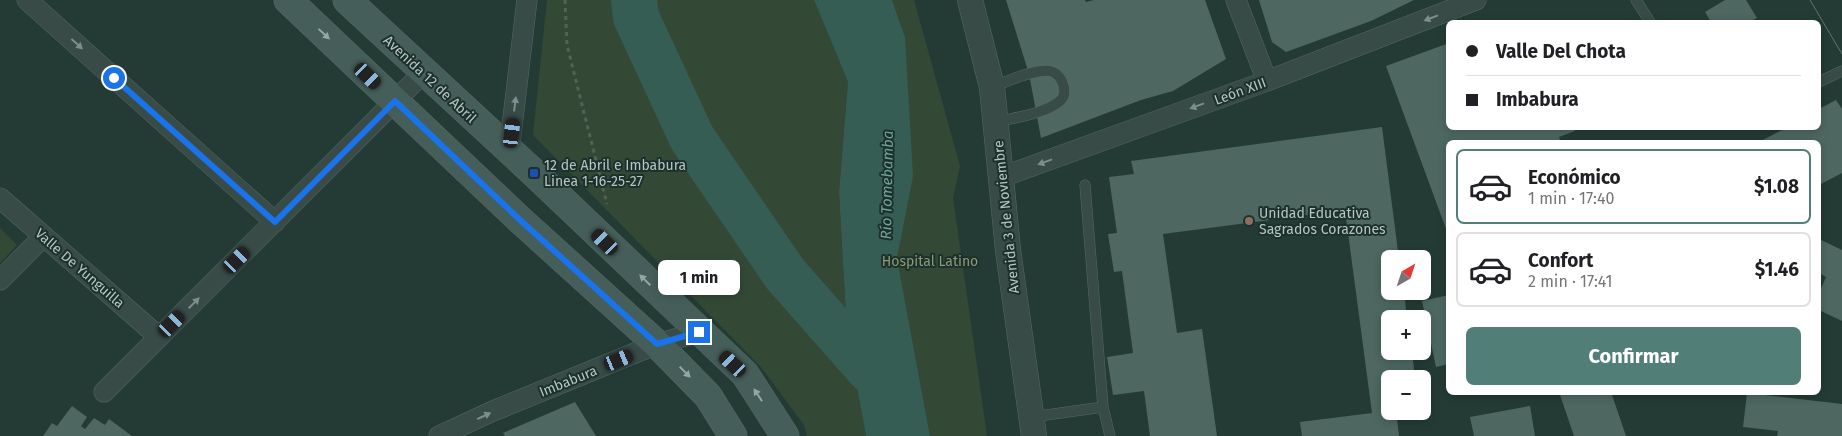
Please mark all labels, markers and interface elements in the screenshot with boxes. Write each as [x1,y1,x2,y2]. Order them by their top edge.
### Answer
one-way arrow [1424,14,1438,22]
one-way arrow [317,27,329,39]
street label: Avenida 12 de Abril [380,32,480,127]
one-way arrow [70,38,82,50]
text: Valle Del Chota [1496,40,1626,63]
car [351,60,384,92]
route start [103,67,125,89]
street label: León XIII [1212,74,1269,109]
text: Imbabura [1496,88,1579,111]
one-way arrow [511,95,519,111]
one-way arrow [1189,102,1204,110]
car [502,117,521,149]
water label: Río Tomebamba [877,130,897,240]
street label: Avenida 3 de Noviembre [990,140,1023,294]
place label: 12 de Abril e Imbabura Linea 1-16-25-27 [544,157,686,190]
one-way arrow [1037,159,1052,166]
icon: car [1468,164,1513,209]
text: Económico [1528,166,1621,189]
marker: 12 de Abril e Imbabura Linea 1-16-25-27 [528,167,540,179]
text: $1.08 [1754,175,1799,198]
text: 1 min · 17:40 [1528,189,1614,208]
place label: Unidad Educativa Sagrados Corazones [1259,205,1386,238]
marker: Unidad Educativa Sagrados Corazones [1243,215,1255,227]
street label: Valle De Yunguilla [31,225,128,312]
car [588,226,621,258]
car [221,244,252,276]
icon: car [1468,247,1513,292]
text: Confort [1528,249,1593,272]
north arrow [1381,250,1431,300]
map controls [1381,250,1431,420]
park label: Hospital Latino [882,253,978,270]
text: $1.46 [1755,258,1799,281]
callout: 1 min [658,260,740,294]
text: 1 min [680,268,718,287]
text: 2 min · 17:41 [1528,272,1612,291]
one-way arrow [639,274,651,286]
one-way arrow [188,297,200,309]
car [156,308,187,340]
button: + [1381,310,1431,360]
route end [688,321,710,343]
button: Confirmar [1466,327,1801,385]
car [602,347,635,373]
car [716,348,749,380]
street label: Imbabura [537,362,600,401]
one-way arrow [678,366,690,378]
button: − [1381,370,1431,420]
one-way arrow [753,388,763,402]
one-way arrow [476,411,491,420]

